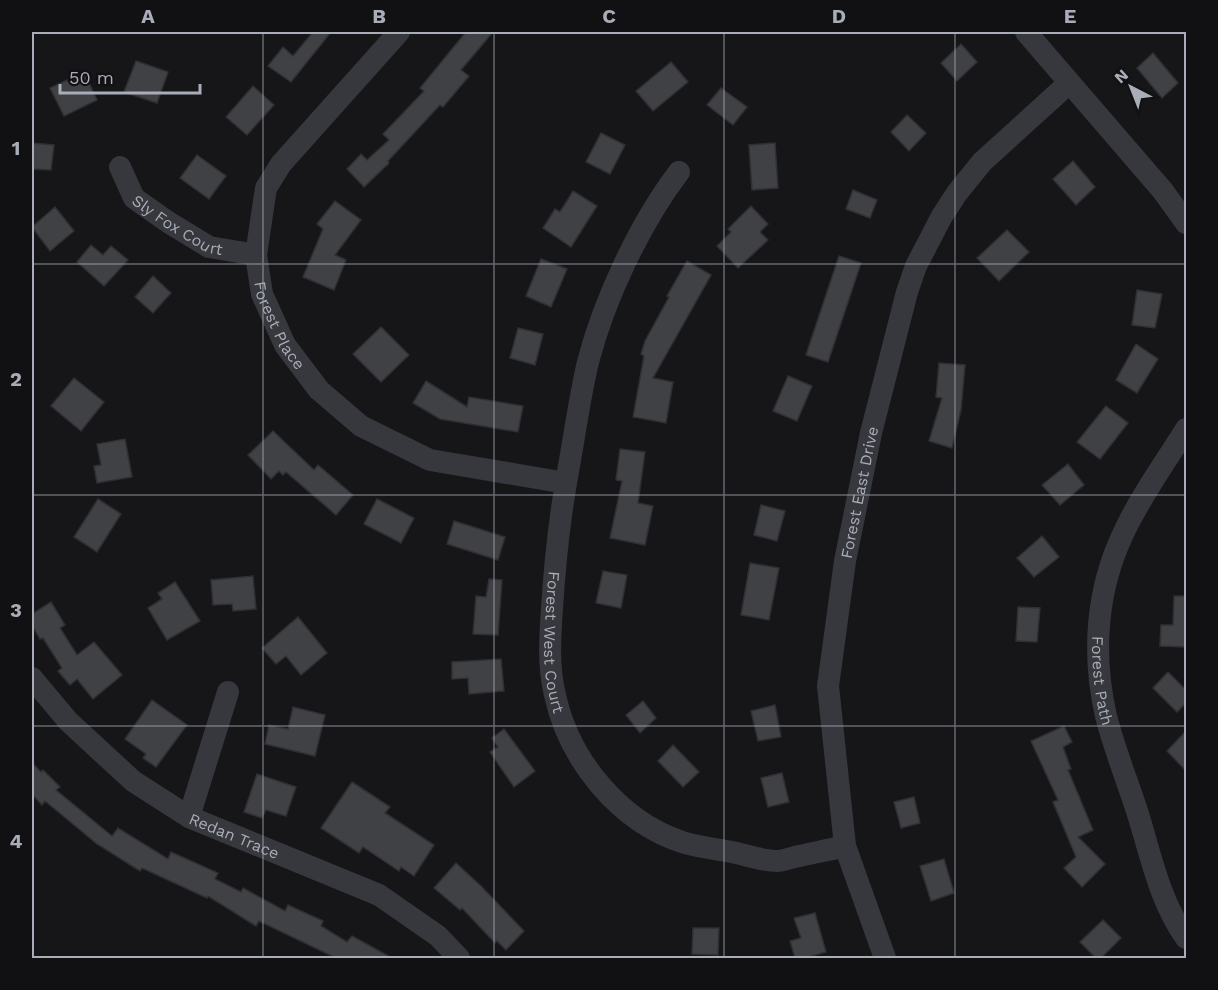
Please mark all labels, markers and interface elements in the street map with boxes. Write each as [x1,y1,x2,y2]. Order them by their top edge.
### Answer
text: A [141,4,155,28]
text: B [372,4,386,28]
text: C [602,4,616,28]
text: D [832,4,846,28]
text: E [1064,4,1076,28]
scale bar [60,57,200,95]
north arrow [1101,57,1161,117]
text: N [1111,65,1132,87]
text: 50 m [69,67,114,88]
text: 1 [12,136,20,160]
street label: Sly Fox Court [129,190,225,259]
street label: Forest Place [251,280,309,373]
text: 2 [10,367,22,391]
street label: Forest East Drive [836,424,882,560]
street label: Forest West Court [541,571,569,715]
text: 3 [10,598,22,622]
street label: Forest Path [1089,636,1117,727]
street label: Redan Trace [186,809,282,863]
text: 4 [10,829,23,853]

